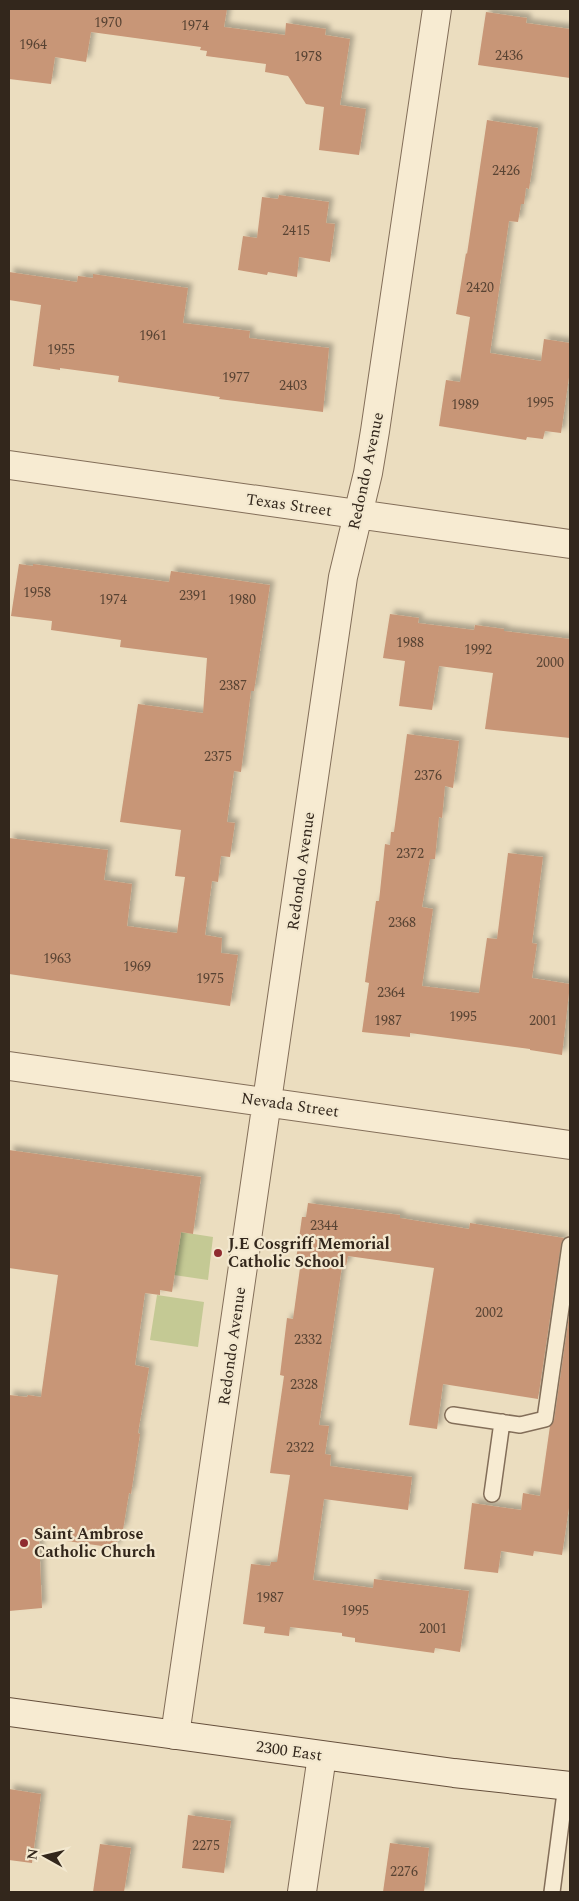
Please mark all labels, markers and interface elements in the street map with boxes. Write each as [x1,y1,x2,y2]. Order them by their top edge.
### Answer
house number: 1970 [94,12,122,33]
house number: 1974 [181,15,209,36]
house number: 1964 [19,34,47,55]
house number: 2436 [495,45,523,66]
house number: 1978 [294,46,322,67]
house number: 2426 [492,160,520,181]
house number: 2415 [282,220,310,241]
house number: 2420 [466,277,494,298]
house number: 1961 [139,325,167,346]
house number: 1955 [47,339,75,360]
house number: 1977 [222,367,250,388]
house number: 2403 [279,375,307,396]
house number: 1995 [526,392,554,413]
house number: 1989 [451,394,479,415]
street label: Redondo Avenue [342,410,390,532]
street label: Texas Street [245,487,334,523]
house number: 1958 [23,582,51,603]
house number: 2391 [179,585,207,606]
house number: 1974 [99,589,127,610]
house number: 1980 [228,589,256,610]
house number: 1988 [396,632,424,653]
house number: 1992 [464,639,492,660]
house number: 2000 [536,652,564,673]
house number: 2387 [219,675,247,696]
house number: 2375 [204,746,232,767]
house number: 2376 [414,765,442,786]
street label: Redondo Avenue [281,810,321,932]
house number: 2372 [396,843,424,864]
house number: 2368 [388,912,416,933]
house number: 1963 [43,948,71,969]
house number: 1969 [123,956,151,977]
house number: 1975 [196,968,224,989]
house number: 2364 [377,982,405,1003]
house number: 1995 [449,1006,477,1027]
house number: 1987 [374,1010,402,1031]
house number: 2001 [529,1010,557,1031]
street label: Nevada Street [239,1086,341,1124]
house number: 2344 [310,1215,338,1236]
place label: J.E Cosgriff Memorial Catholic School [228,1232,390,1274]
marker: J.E Cosgriff Memorial Catholic School [212,1247,224,1259]
street label: Redondo Avenue [212,1285,252,1407]
house number: 2002 [475,1302,503,1323]
house number: 2332 [294,1329,322,1350]
house number: 2328 [290,1374,318,1395]
house number: 2322 [286,1437,314,1458]
place label: Saint Ambrose Catholic Church [34,1522,156,1564]
marker: Saint Ambrose Catholic Church [18,1537,30,1549]
house number: 1987 [256,1587,284,1608]
house number: 1995 [341,1600,369,1621]
house number: 2001 [419,1618,447,1639]
street label: 2300 East [254,1734,324,1768]
north arrow [20,1831,70,1881]
house number: 2275 [192,1835,220,1856]
text: N [21,1847,44,1861]
house number: 2276 [390,1861,418,1882]

